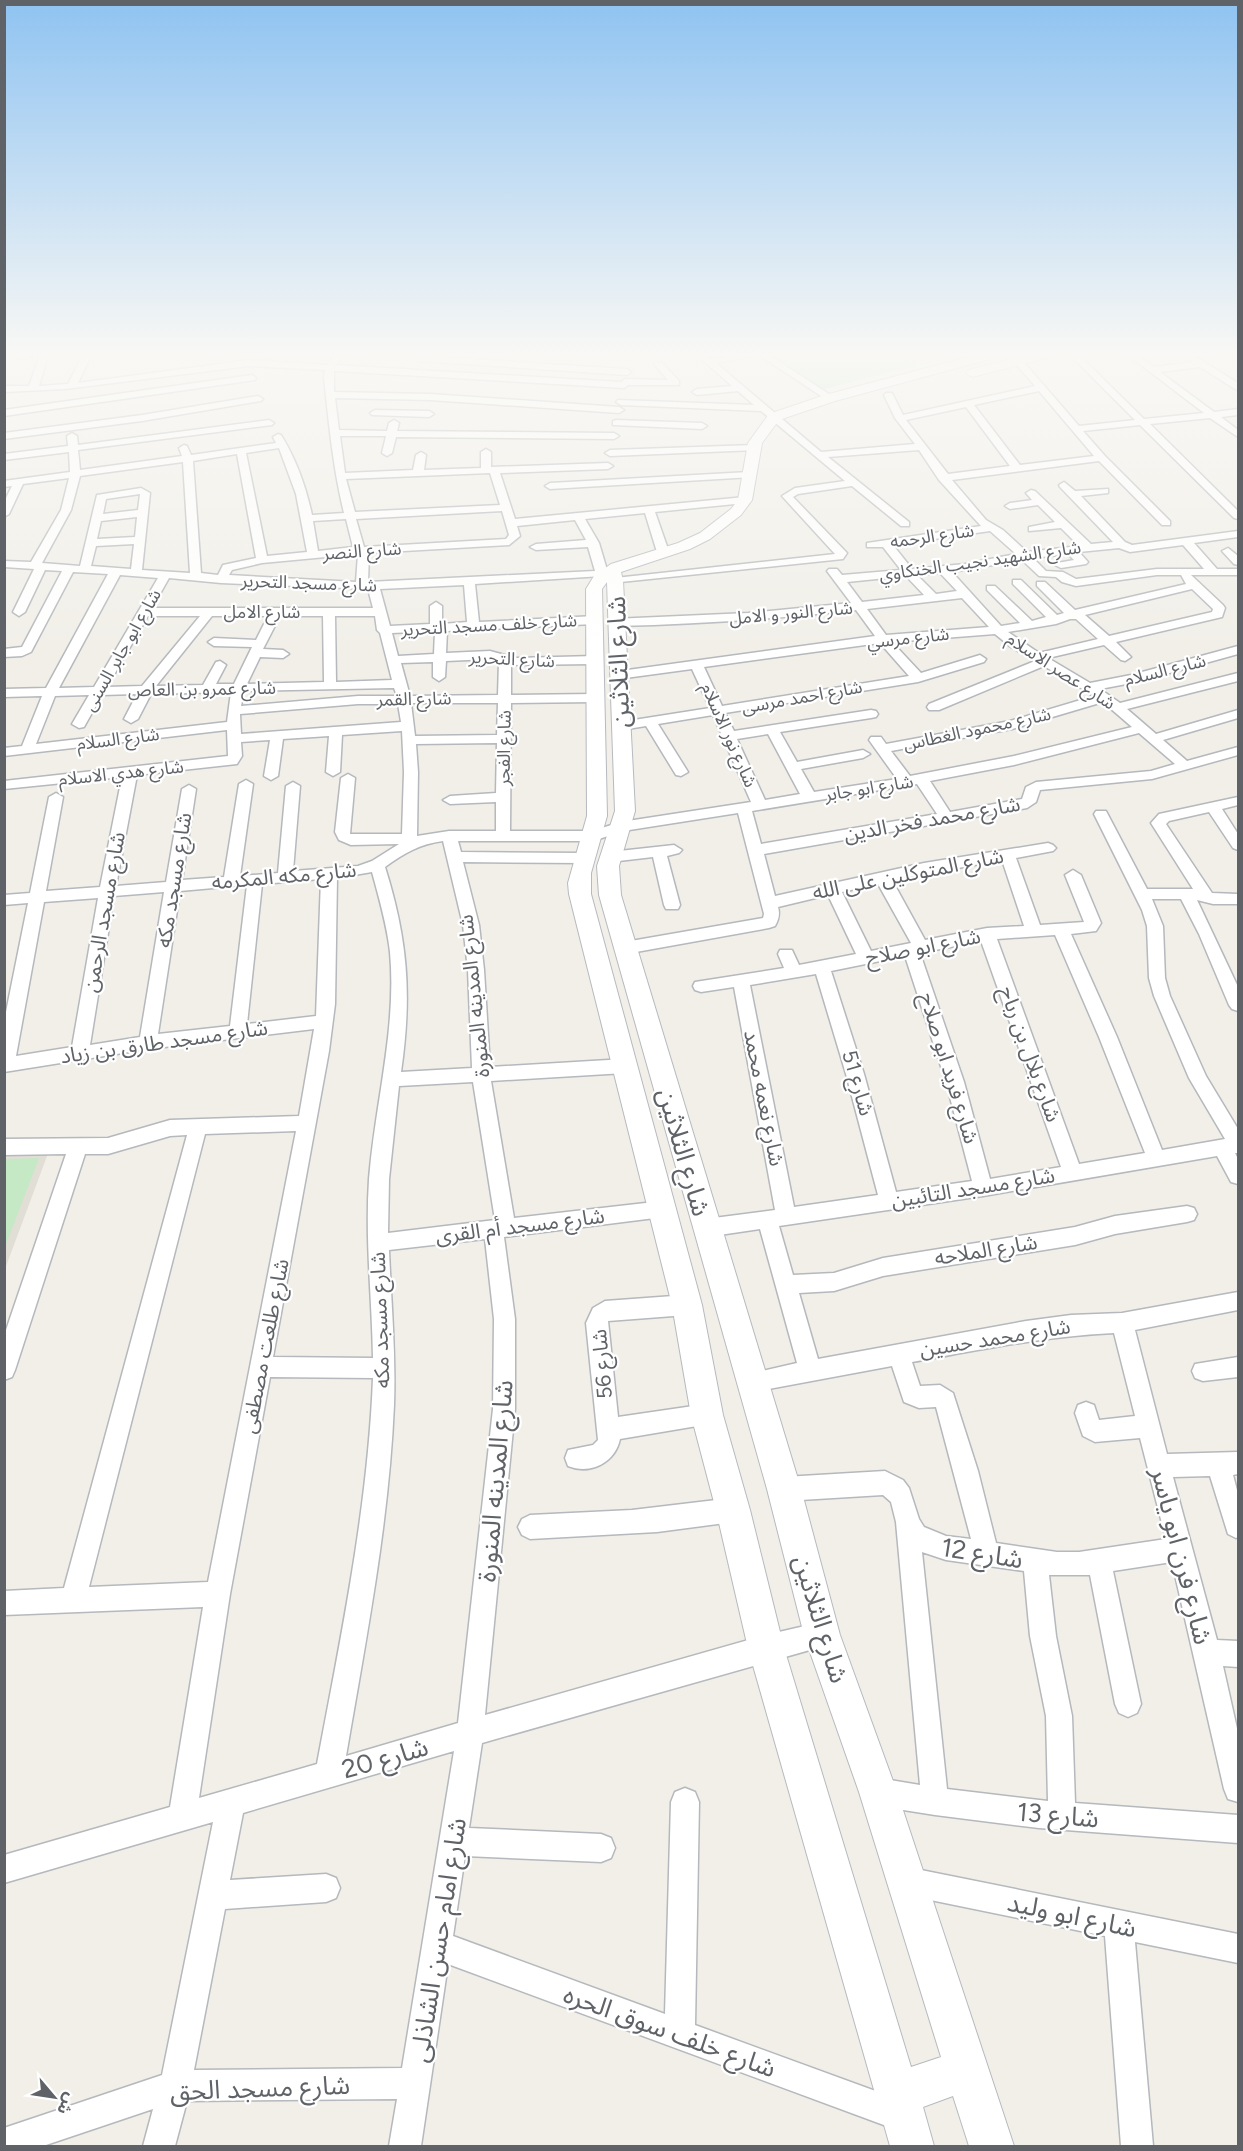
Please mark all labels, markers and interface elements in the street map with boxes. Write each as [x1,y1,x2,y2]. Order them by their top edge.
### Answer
street label: شارع الرحمه [889,519,976,556]
street label: شارع الشهيد نجيب الخنكاوي [878,536,1083,589]
street label: شارع النصر [321,537,402,568]
street label: شارع مسجد التحرير [240,570,377,599]
street label: شارع ابو جابر السنى [78,585,169,717]
street label: شارع الثلاثين [600,595,639,728]
street label: شارع النور و الامل [728,597,854,632]
street label: شارع الامل [224,601,300,626]
street label: شارع خلف مسجد التحرير [399,609,578,644]
street label: شارع مرسي [866,623,951,656]
street label: شارع عصر الاسلام [1001,628,1120,717]
street label: شارع التحرير [467,646,555,675]
street label: شارع السلام [1122,649,1209,694]
street label: شارع احمد مرسى [740,676,865,721]
street label: شارع عمرو بن العاص [128,677,276,704]
street label: شارع نور الاسلام [693,679,762,792]
street label: شارع القمر [375,687,452,714]
street label: شارع محمود الغطاس [901,703,1054,758]
street label: شارع الفجر [492,710,519,787]
street label: شارع السلام [75,723,161,758]
street label: شارع هدي الاسلام [57,755,185,794]
street label: شارع ابو جابر [822,770,915,809]
street label: شارع محمد فخر الدين [842,791,1023,849]
street label: شارع مسجد مكه [150,810,200,950]
street label: شارع مسجد الرحمن [77,830,133,995]
street label: شارع المتوكلين على الله [810,843,1006,907]
street label: شارع مكه المكرمه [211,857,358,897]
street label: شارع المدينه المنورة [453,913,497,1079]
street label: شارع ابو صلاح [863,923,983,973]
street label: شارع بلال بن رباح [992,983,1067,1126]
street label: شارع فريد ابو صلاح [912,989,984,1147]
street label: شارع مسجد طارق بن زياد [59,1015,270,1071]
street label: شارع نعمه محمد [736,1028,790,1169]
street label: شارع 51 [834,1047,880,1119]
street label: شارع الثلاثين [648,1084,718,1221]
street label: شارع مسجد التائبين [889,1162,1057,1216]
street label: شارع مسجد أم القرى [434,1203,606,1252]
street label: شارع الملاحه [933,1229,1040,1273]
street label: شارع مسجد مكه [365,1251,397,1389]
street label: شارع طلعت مصطفى [235,1256,297,1436]
street label: شارع محمد حسين [918,1313,1073,1365]
street label: شارع 56 [586,1328,620,1400]
street label: شارع المدينه المنورة [470,1379,523,1584]
street label: شارع فرن ابو ياسر [1141,1463,1219,1648]
street label: شارع 12 [938,1531,1025,1578]
street label: شارع الثلاثين [784,1551,856,1688]
street label: شارع 20 [338,1730,433,1788]
street label: شارع 13 [1016,1795,1100,1838]
street label: شارع امام حسن الشاذلى [403,1815,477,2065]
street label: شارع ابو وليد [1004,1886,1139,1947]
street label: شارع خلف سوق الحره [558,1978,781,2087]
north arrow [24,2067,84,2127]
street label: شارع مسجد الحق [169,2069,351,2110]
text: ش [53,2090,80,2118]

